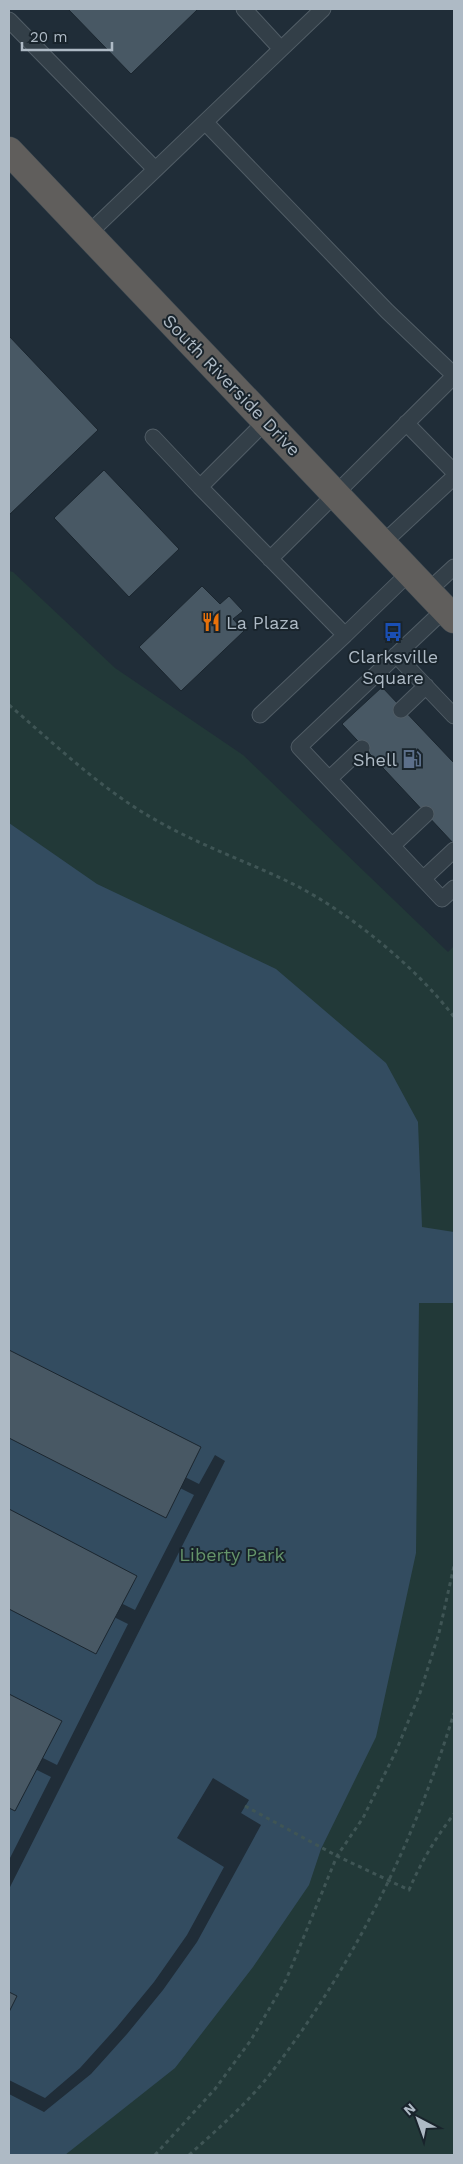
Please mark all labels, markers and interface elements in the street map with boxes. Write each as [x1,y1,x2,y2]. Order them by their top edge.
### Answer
scale bar [22,20,112,52]
text: 20 m [30,28,68,46]
street label: South Riverside Drive [159,310,305,460]
restaurant icon: La Plaza [200,611,222,633]
place label: La Plaza [226,612,299,633]
bus stop icon: Clarksville Square [382,621,404,643]
place label: Clarksville Square [348,646,438,688]
fuel station icon: Shell [401,748,423,770]
place label: Shell [353,749,397,770]
park label: Liberty Park [179,1544,285,1565]
north arrow [393,2094,443,2144]
text: N [400,2100,419,2119]

